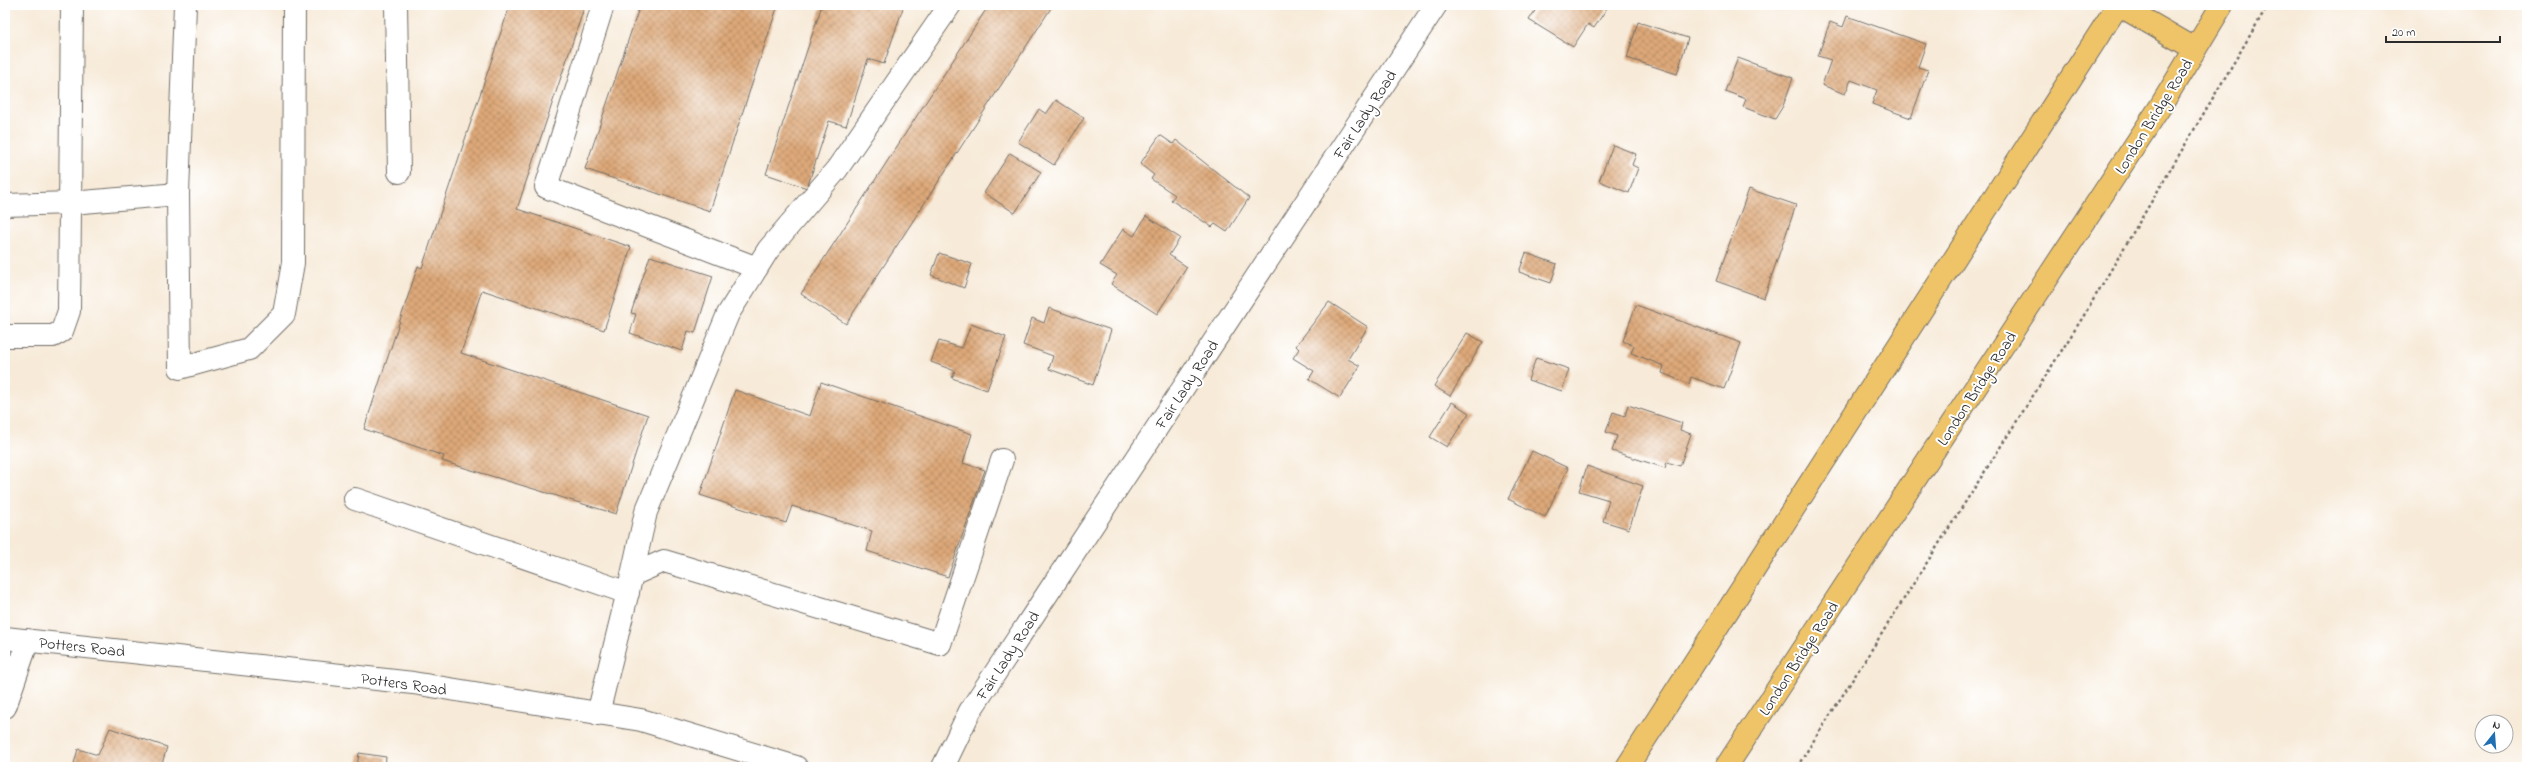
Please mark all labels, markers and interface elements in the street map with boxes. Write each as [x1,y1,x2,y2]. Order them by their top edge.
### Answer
scale bar [2386,18,2500,44]
text: 20 m [2392,24,2415,42]
street label: London Bridge Road [2110,55,2200,179]
street label: Fair Lady Road [1327,66,1404,165]
street label: London Bridge Road [1932,327,2024,451]
street label: Fair Lady Road [1149,336,1226,435]
street label: London Bridge Road [1754,597,1846,721]
street label: Fair Lady Road [970,607,1047,706]
street label: Potters Road [38,632,126,664]
street label: Potters Road [359,667,448,703]
north arrow [2474,714,2514,754]
text: N [2491,717,2503,734]

